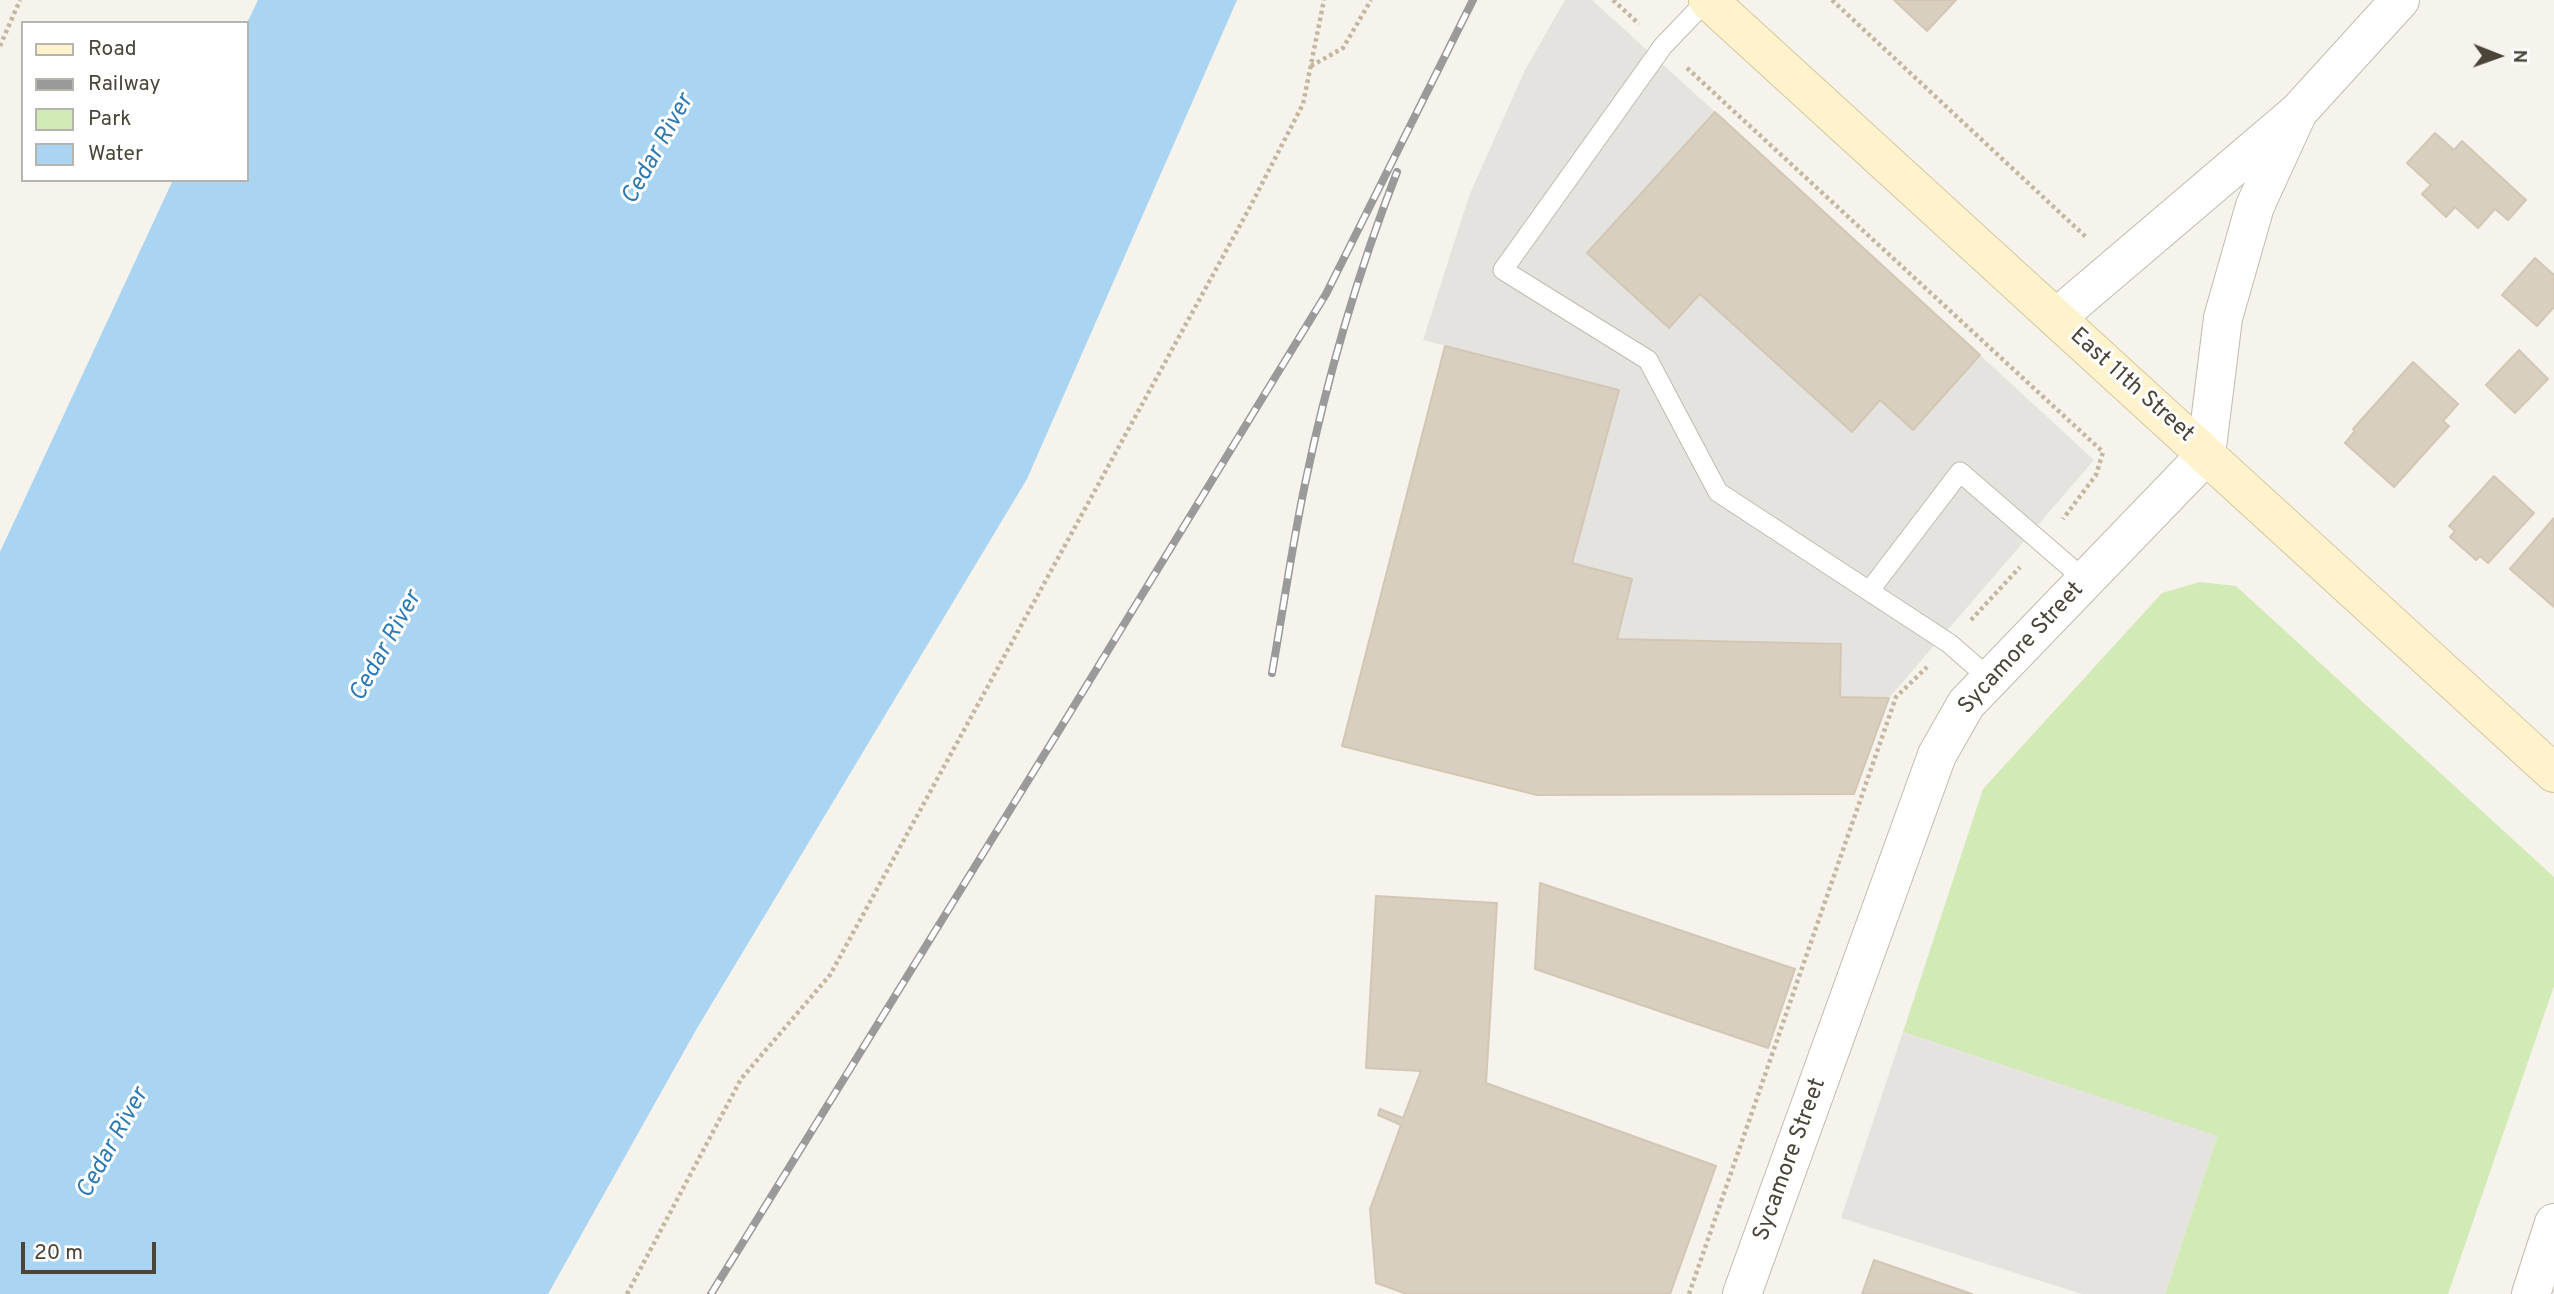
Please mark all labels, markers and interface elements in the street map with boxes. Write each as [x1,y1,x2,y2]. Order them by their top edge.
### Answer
legend [21,21,248,182]
north arrow [2463,21,2533,91]
text: Road [88,36,137,63]
text: N [2507,49,2531,63]
text: Railway [88,71,161,98]
water label: Cedar River [617,90,701,210]
text: Park [88,106,131,133]
text: Water [88,141,143,168]
street label: East 11th Street [2063,323,2199,449]
street label: Sycamore Street [1954,577,2090,721]
water label: Cedar River [345,587,429,707]
street label: Sycamore Street [1749,1075,1833,1245]
water label: Cedar River [72,1084,156,1204]
scale bar [24,1228,159,1272]
text: 20 m [34,1240,83,1267]

